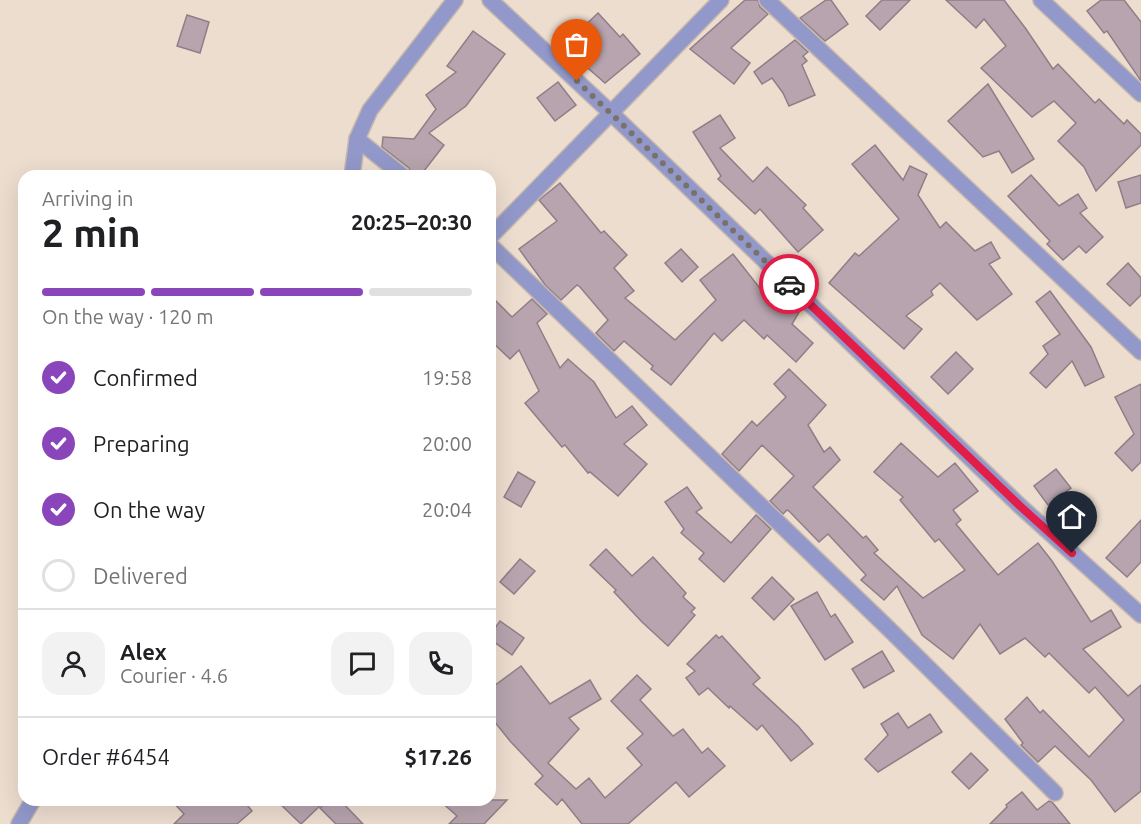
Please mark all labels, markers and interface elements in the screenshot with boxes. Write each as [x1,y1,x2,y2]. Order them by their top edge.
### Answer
pin [551,19,602,81]
icon: bag [560,28,593,61]
text: Arriving in [42,187,133,210]
text: 20:25–20:30 [351,209,472,234]
text: 2 min [42,211,141,254]
courier [759,254,819,314]
icon: car [773,268,806,301]
text: On the way · 120 m [42,305,214,328]
icon: check [42,361,75,394]
text: Confirmed [93,365,198,390]
text: 19:58 [422,366,472,389]
icon: check [42,427,75,460]
text: Preparing [93,431,190,456]
text: 20:00 [422,432,472,455]
pin [1046,491,1097,553]
icon: check [42,493,75,526]
text: On the way [93,497,205,522]
text: 20:04 [422,498,472,521]
icon: home [1055,500,1088,533]
text: Delivered [93,563,188,588]
button: person [42,632,105,695]
button: chat [331,632,394,695]
button: phone [409,632,472,695]
text: Alex [120,639,167,664]
text: Courier · 4.6 [120,664,228,687]
text: Order #6454 [42,744,170,769]
text: $17.26 [405,744,472,769]

